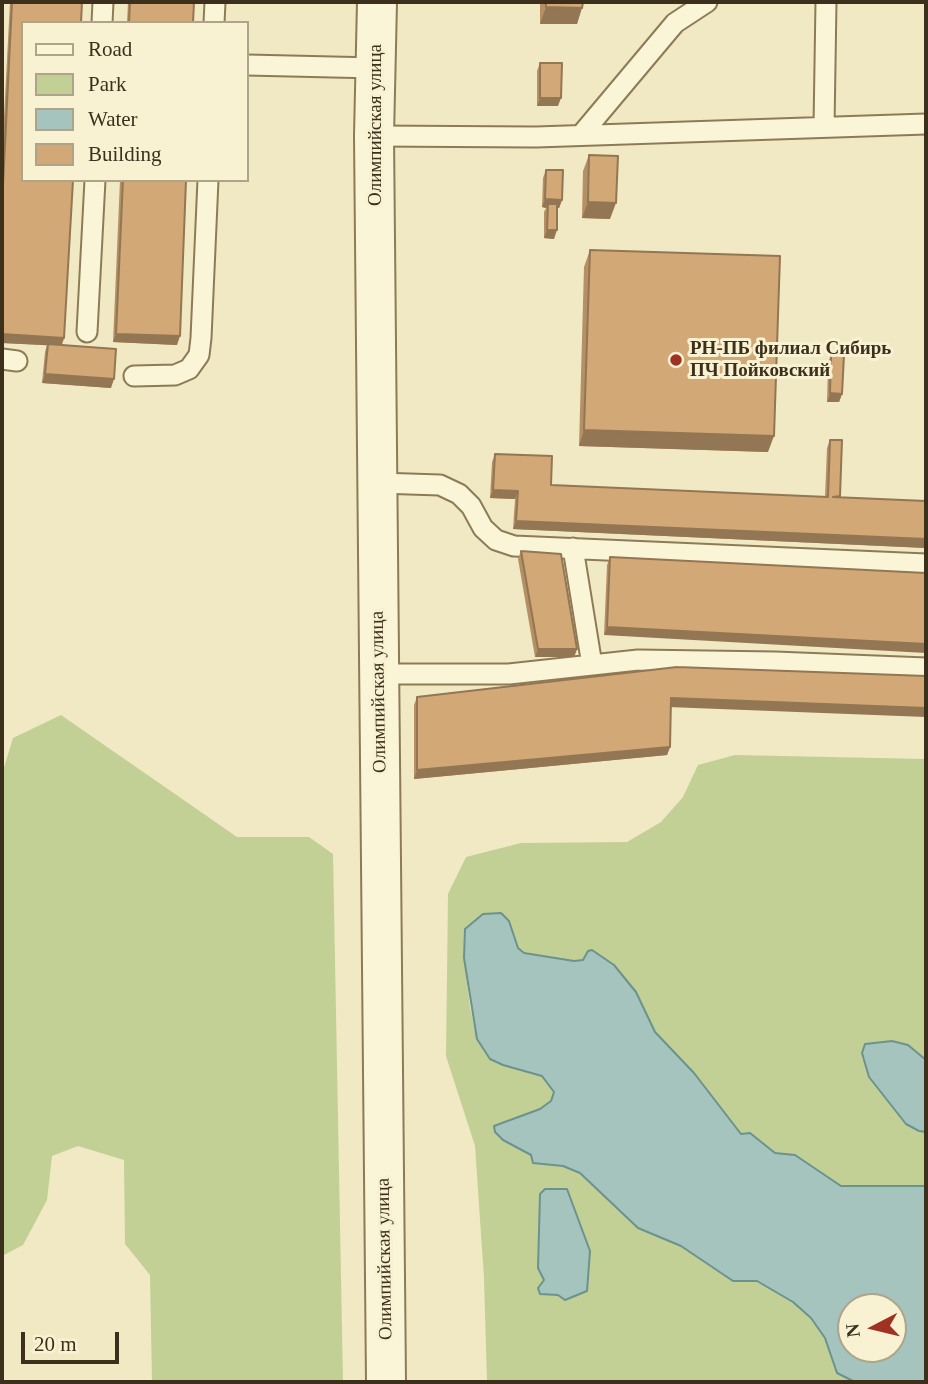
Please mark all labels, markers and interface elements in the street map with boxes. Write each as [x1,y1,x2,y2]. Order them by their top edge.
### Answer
legend [21,21,248,182]
text: Road [88,37,132,61]
street label: Олимпийская улица [365,44,387,206]
text: Park [88,72,127,96]
text: Water [88,107,138,131]
text: Building [88,142,162,166]
place label: РН-ПБ филиал Сибирь ПЧ Пойковский [690,338,891,382]
marker: РН-ПБ филиал Сибирь ПЧ Пойковский [668,352,684,368]
street label: Олимпийская улица [366,611,392,773]
street label: Олимпийская улица [372,1178,398,1340]
north arrow [837,1293,907,1363]
scale bar [24,1318,122,1362]
text: N [841,1322,864,1338]
text: 20 m [34,1332,77,1356]

